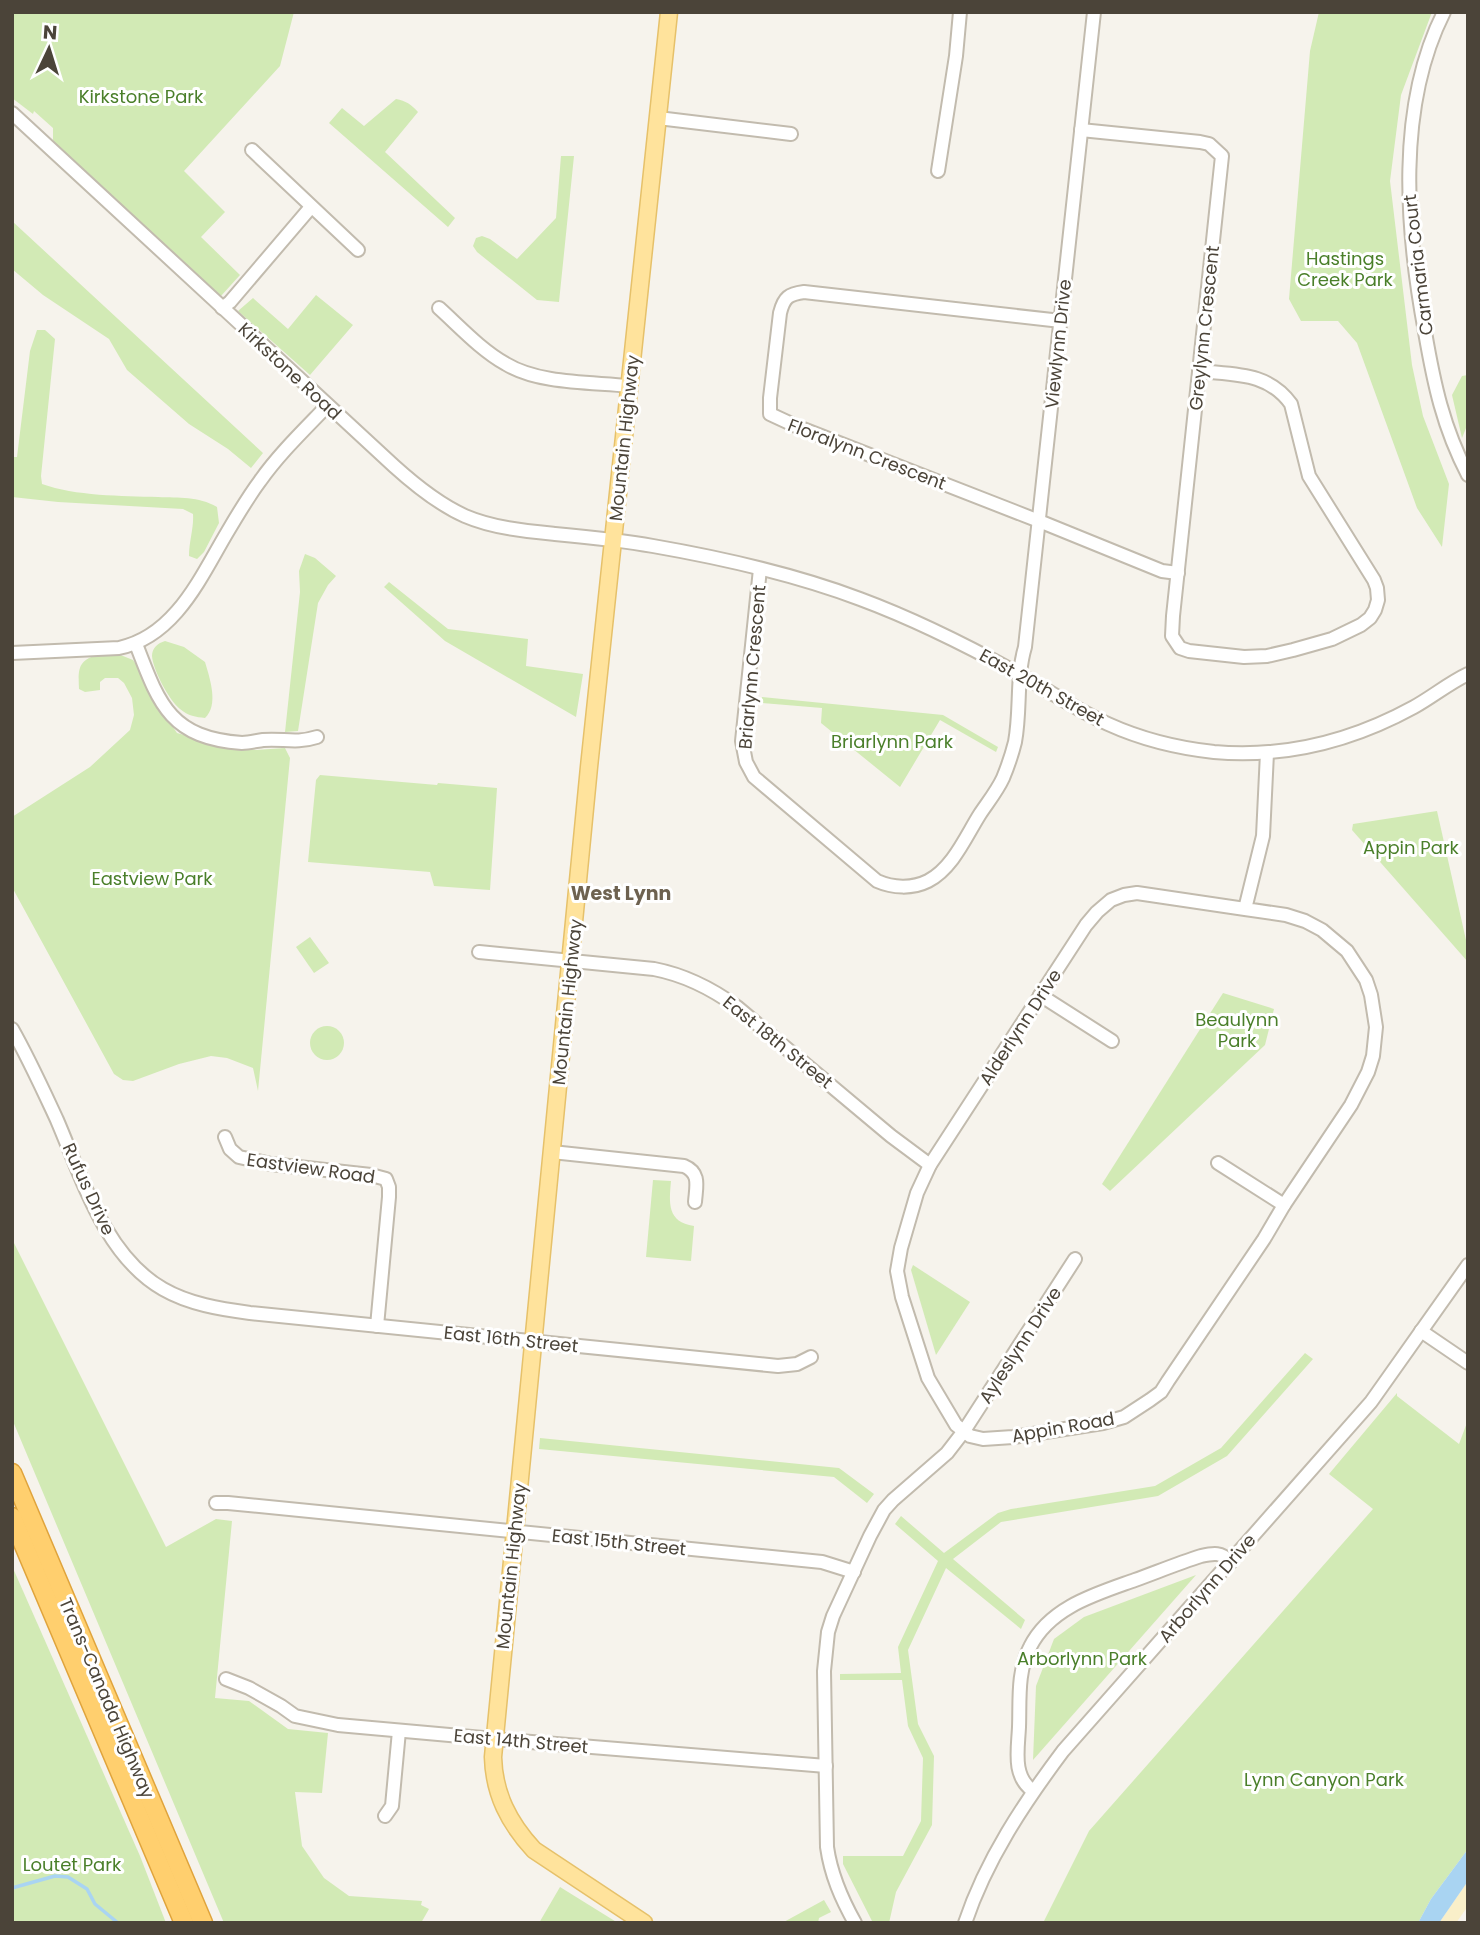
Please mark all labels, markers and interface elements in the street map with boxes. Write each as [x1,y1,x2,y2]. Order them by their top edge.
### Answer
north arrow [14,14,84,84]
text: N [42,19,58,47]
park label: Kirkstone Park [79,84,204,109]
street label: Carmaria Court [1397,193,1439,337]
street label: Greylynn Crescent [1183,244,1225,412]
park label: Hastings Creek Park [1297,246,1394,292]
street label: Viewlynn Drive [1039,278,1077,410]
street label: Kirkstone Road [233,317,347,425]
street label: Mountain Highway [603,354,645,522]
street label: Floralynn Crescent [784,412,950,496]
street label: Briarlynn Crescent [732,584,772,750]
street label: East 20th Street [975,642,1109,732]
park label: Briarlynn Park [831,729,954,754]
park label: Appin Park [1363,835,1460,860]
park label: Eastview Park [91,866,213,891]
district label: West Lynn [571,880,671,907]
street label: Mountain Highway [546,918,588,1086]
street label: Alderlynn Drive [973,964,1067,1090]
street label: East 18th Street [718,990,838,1094]
park label: Beaulynn Park [1195,1007,1279,1053]
street label: Rufus Drive [57,1139,121,1239]
street label: Eastview Road [245,1147,377,1189]
street label: Ayleslynn Drive [973,1282,1067,1408]
street label: East 16th Street [443,1320,579,1358]
street label: Appin Road [1010,1406,1116,1448]
street label: Mountain Highway [490,1482,532,1650]
street label: East 15th Street [551,1523,687,1561]
street label: Arborlynn Drive [1153,1528,1261,1648]
street label: Trans-Canada Highway [53,1594,161,1802]
park label: Arborlynn Park [1017,1646,1148,1671]
street label: East 14th Street [453,1723,589,1759]
park label: Lynn Canyon Park [1244,1767,1405,1792]
park label: Loutet Park [23,1852,122,1877]

